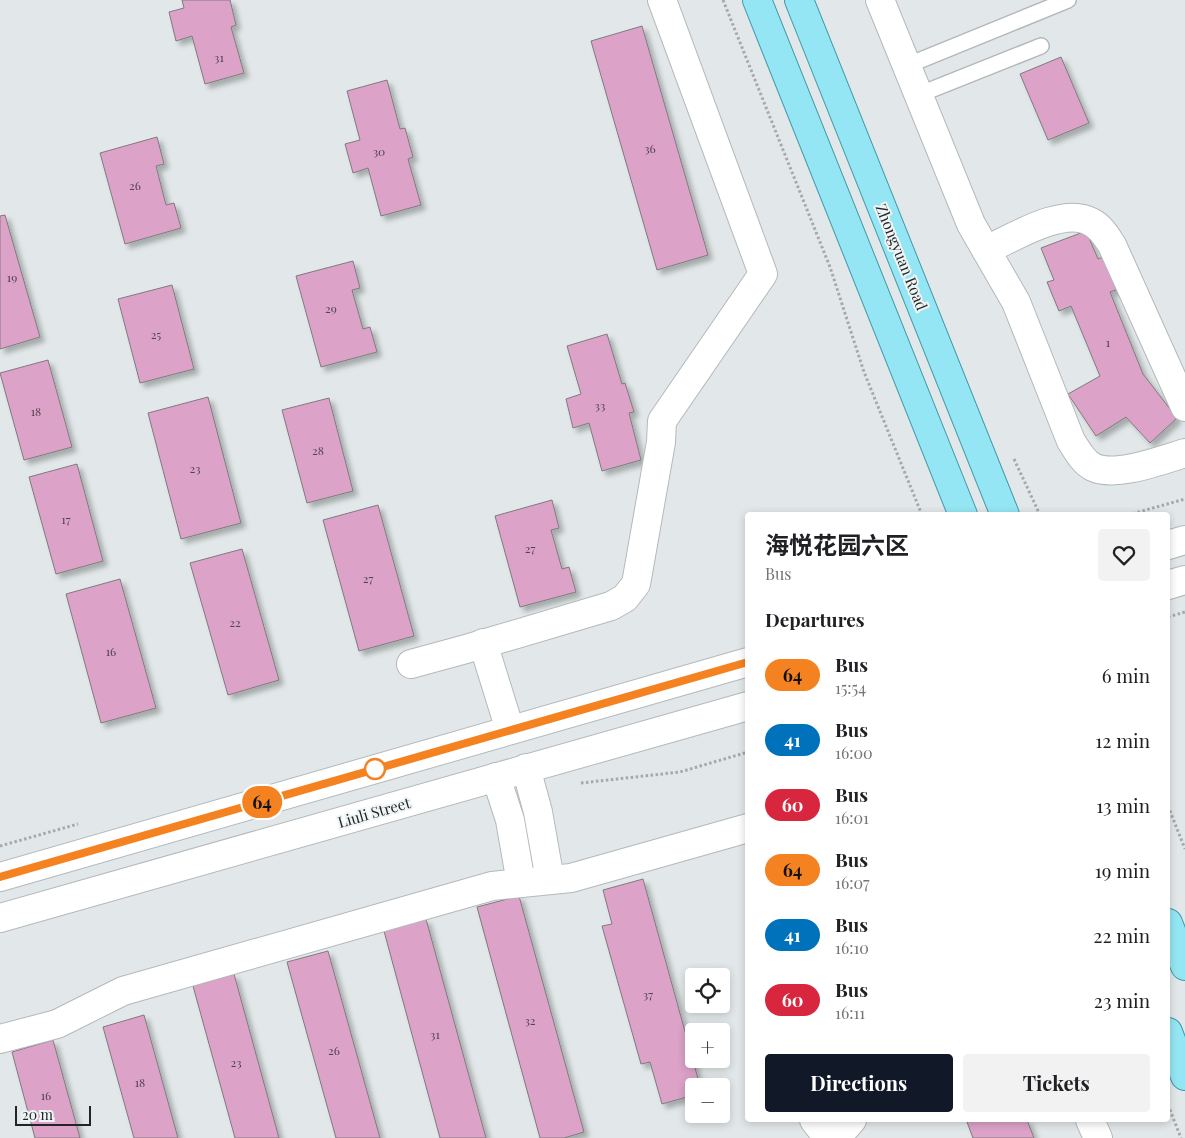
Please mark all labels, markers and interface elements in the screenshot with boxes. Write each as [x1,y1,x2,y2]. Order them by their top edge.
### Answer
house number: 31 [214,49,224,65]
house number: 36 [644,140,656,156]
house number: 30 [373,143,385,159]
house number: 26 [129,177,141,193]
street label: Zhongyuan Road [872,201,933,313]
house number: 19 [7,269,17,285]
house number: 29 [325,300,337,316]
house number: 25 [151,326,161,342]
house number: 1 [1106,334,1111,350]
house number: 33 [595,397,605,413]
house number: 18 [31,403,41,419]
house number: 28 [312,442,324,458]
house number: 23 [189,460,201,476]
house number: 17 [61,511,71,527]
text: 海悦花园六区 [765,528,909,560]
button: heart [1098,529,1150,581]
house number: 27 [525,540,535,556]
text: Bus [765,563,791,584]
house number: 27 [363,570,373,586]
text: Departures [765,606,865,632]
house number: 22 [229,614,241,630]
house number: 16 [106,643,116,659]
text: Bus [835,651,868,677]
text: 6 min [1102,662,1150,688]
text: 64 [783,663,802,687]
text: 15:54 [835,677,866,698]
text: Bus [835,716,868,742]
text: 12 min [1095,727,1150,753]
text: 41 [784,728,801,752]
text: 16:00 [835,742,873,763]
unlabelled marker [364,758,386,780]
text: Bus [835,781,868,807]
line badge: 64 [240,786,284,818]
text: 64 [252,790,272,814]
street label: Liuli Street [335,792,413,832]
text: 13 min [1096,792,1150,818]
text: 60 [782,793,803,817]
text: 16:01 [835,807,869,828]
text: Bus [835,846,868,872]
text: 19 min [1095,857,1150,883]
text: 64 [783,858,802,882]
text: 16:07 [835,872,870,893]
text: Bus [835,911,868,937]
text: 22 min [1093,922,1150,948]
text: 41 [784,923,801,947]
text: 16:10 [835,937,869,958]
map controls [685,968,730,1123]
button: locate [685,968,730,1013]
text: Bus [835,976,868,1002]
house number: 37 [643,986,653,1002]
text: 23 min [1094,987,1150,1013]
text: 60 [782,988,803,1012]
text: 16:11 [835,1002,865,1023]
house number: 32 [524,1012,536,1028]
button: + [685,1023,730,1068]
house number: 31 [430,1026,440,1042]
house number: 26 [328,1042,340,1058]
house number: 23 [230,1054,242,1070]
button: Directions [765,1054,953,1112]
button: Tickets [963,1054,1150,1112]
house number: 18 [135,1074,145,1090]
button: − [685,1078,730,1123]
house number: 16 [41,1087,51,1103]
scale bar [15,1103,91,1126]
text: 20 m [22,1105,53,1124]

